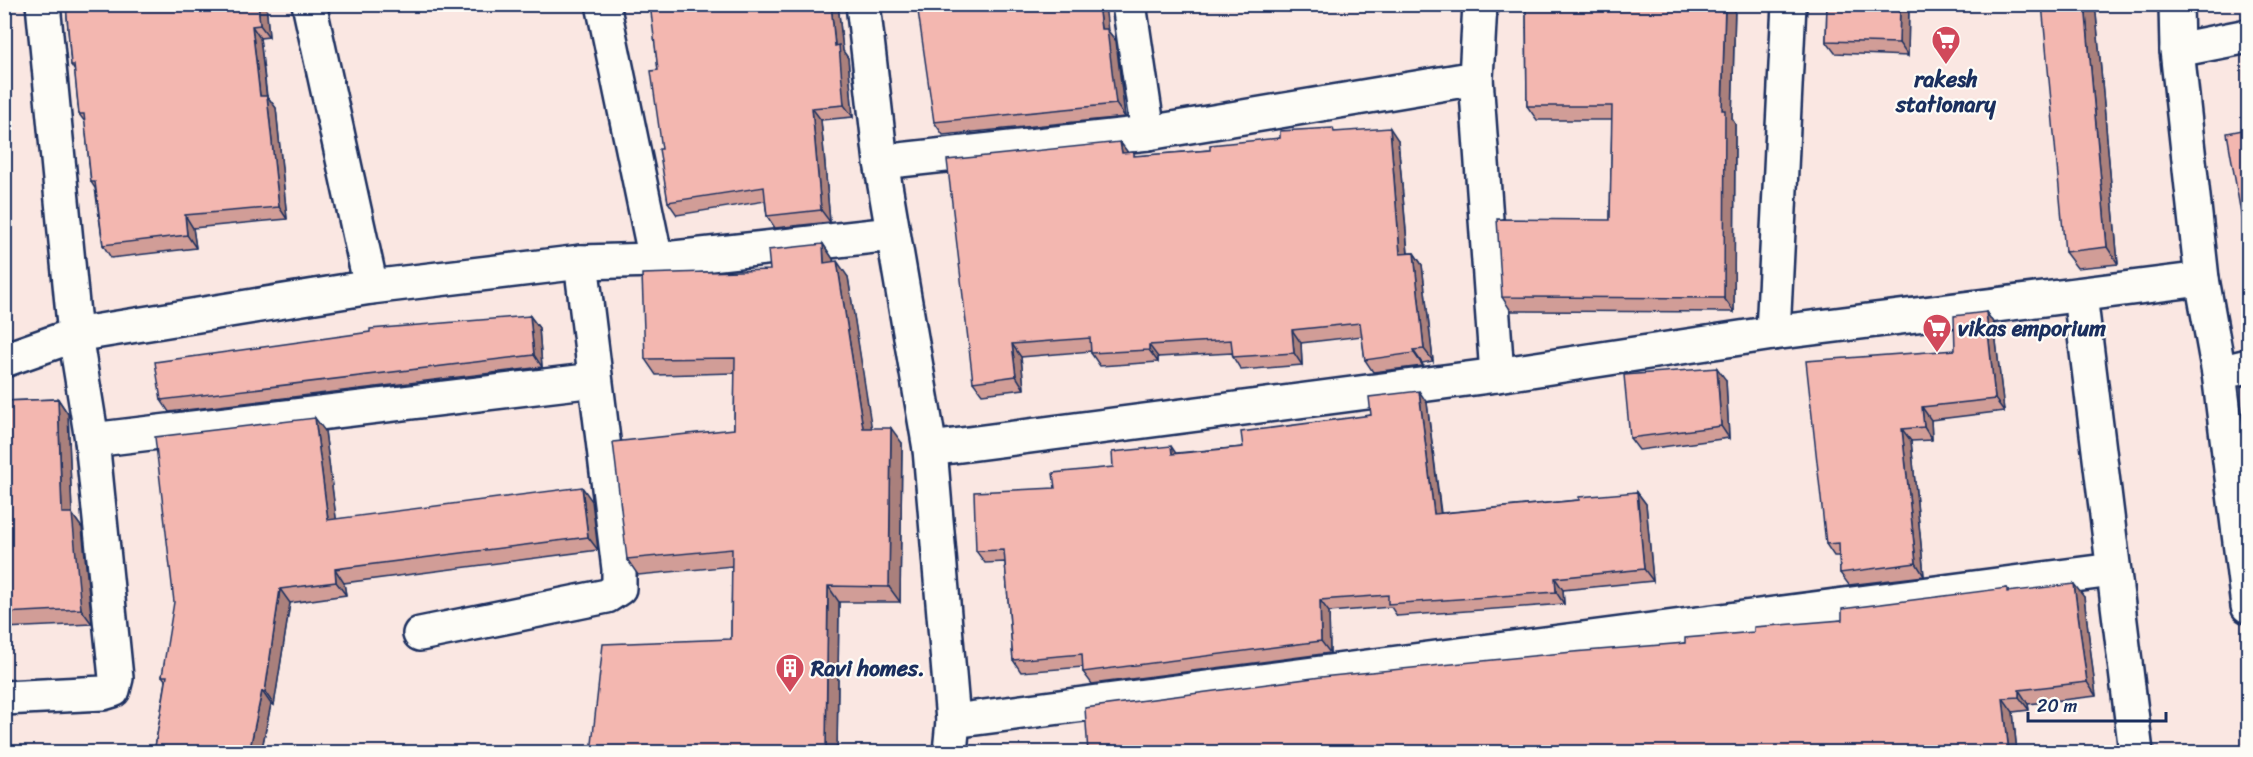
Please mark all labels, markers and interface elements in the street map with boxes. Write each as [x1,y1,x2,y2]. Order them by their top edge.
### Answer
supermarket icon: rakesh stationary [1930,24,1962,66]
place label: rakesh stationary [1895,60,1997,124]
place label: vikas emporium [1958,309,2106,348]
supermarket icon: vikas emporium [1921,312,1953,354]
place label: Ravi homes. [810,649,925,688]
building icon: Ravi homes. [774,652,806,694]
scale bar [2028,685,2166,723]
text: 20 m [2037,690,2077,722]

